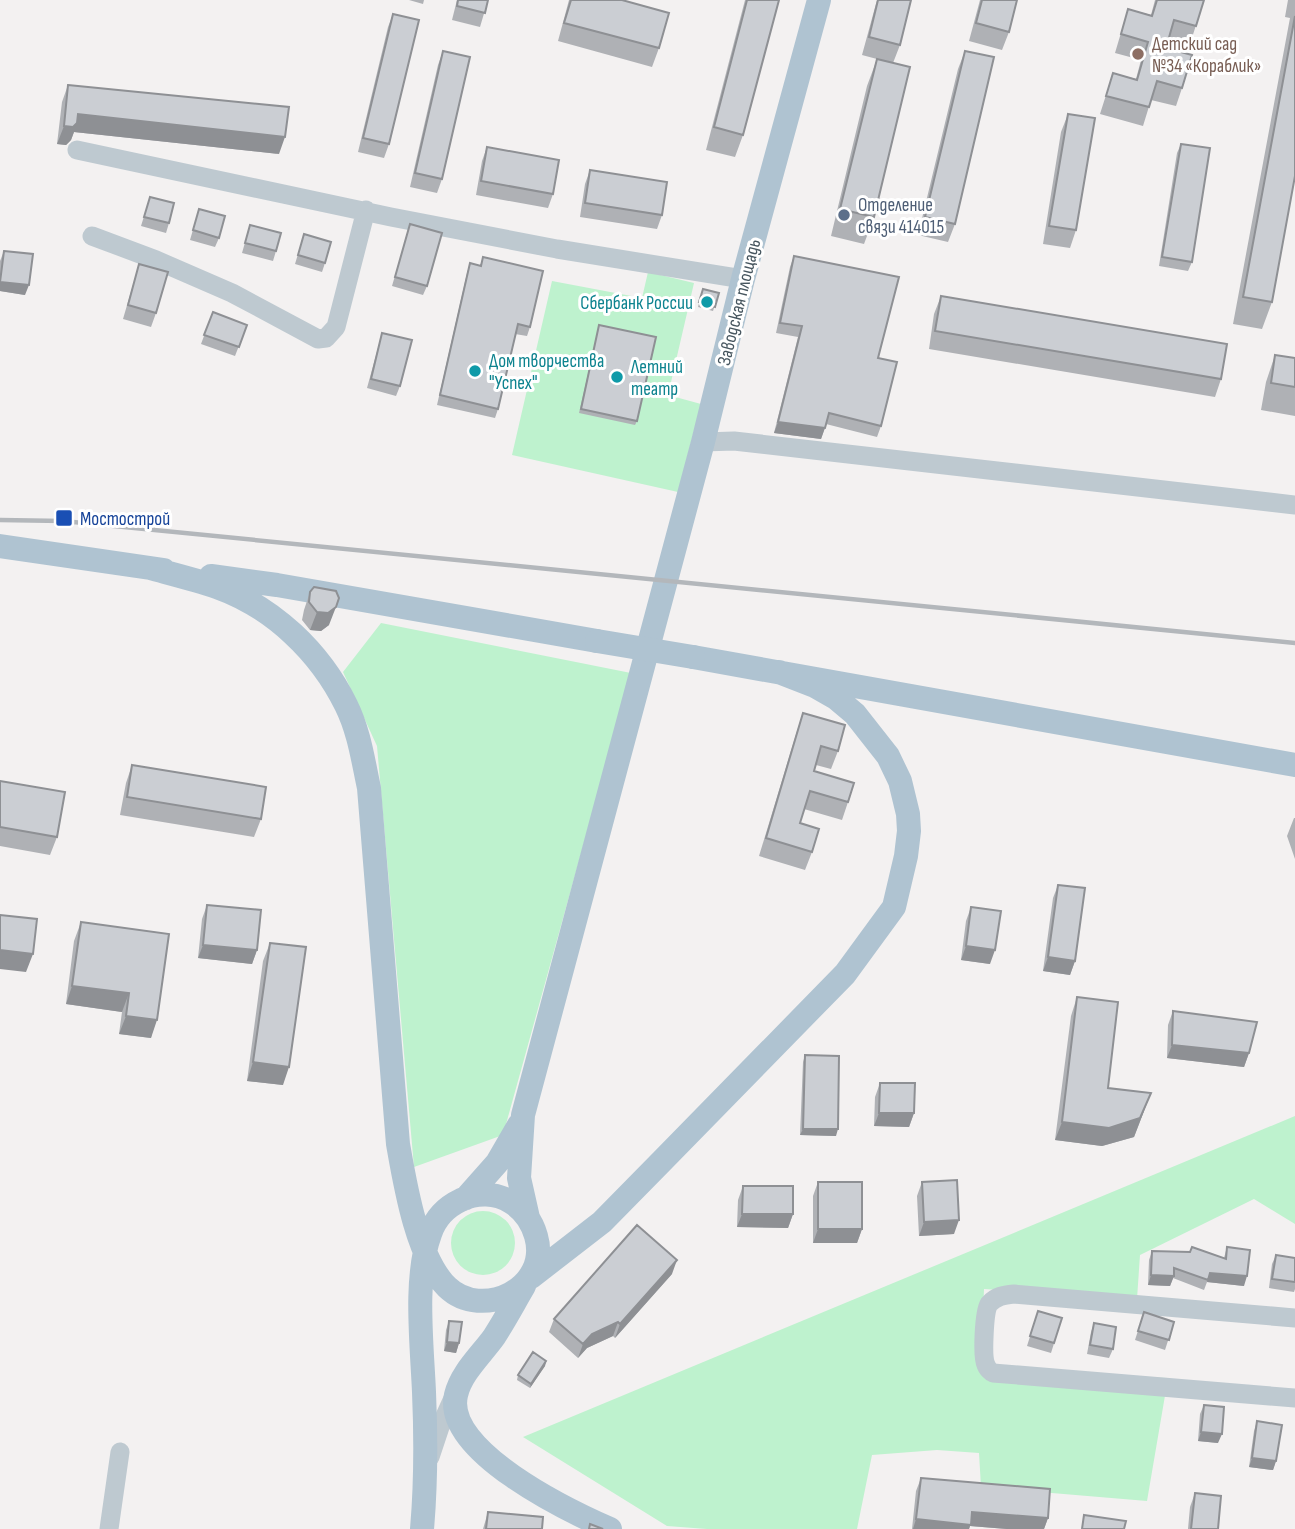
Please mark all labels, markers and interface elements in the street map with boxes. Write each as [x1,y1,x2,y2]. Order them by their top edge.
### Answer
place label: Детский сад №34 «Кораблик» [1152,33,1261,78]
marker: Детский сад №34 «Кораблик» [1130,46,1146,62]
place label: Отделение связи 414015 [858,194,944,239]
marker: Отделение связи 414015 [836,207,852,223]
street label: Заводская площадь [713,237,766,368]
place label: Сбербанк России [580,292,693,315]
marker: Сбербанк России [699,294,715,310]
place label: Дом творчества "Успех" [489,350,604,395]
place label: Летний театр [630,356,683,401]
marker: Дом творчества "Успех" [467,363,483,379]
marker: Летний театр [609,369,625,385]
marker: Мостострой [54,508,74,528]
place label: Мостострой [80,508,170,531]

